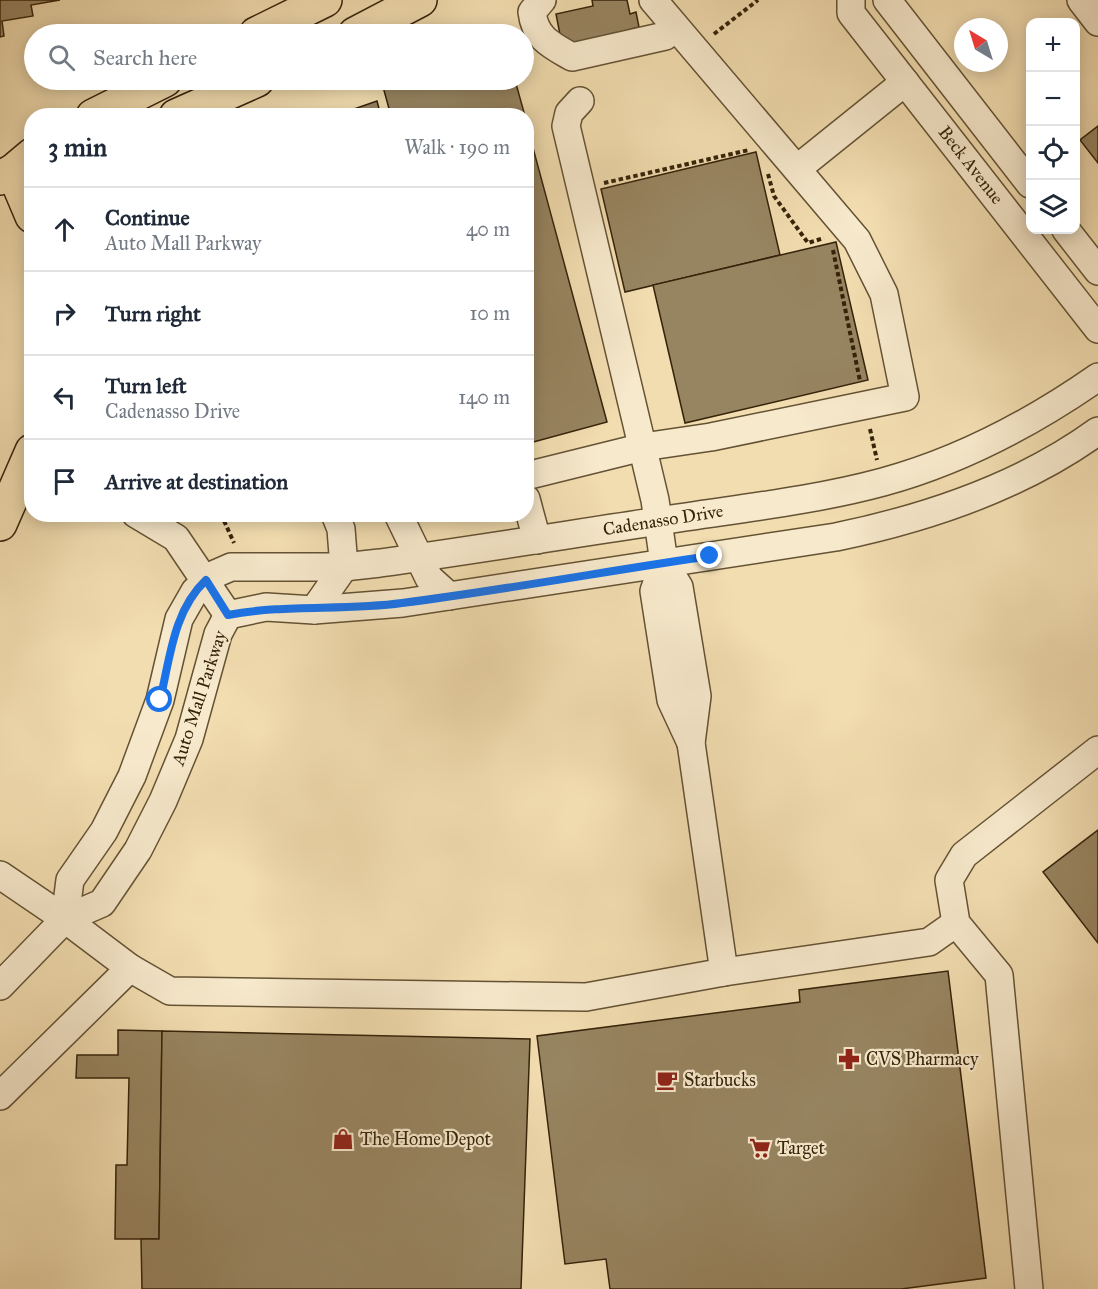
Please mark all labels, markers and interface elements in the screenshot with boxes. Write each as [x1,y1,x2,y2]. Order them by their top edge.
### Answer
north arrow [954,18,1008,72]
map controls [1026,18,1080,234]
button: + [1026,18,1080,72]
search box [24,24,534,90]
icon: search [45,41,78,74]
text: Search here [93,44,197,71]
button: − [1026,72,1080,126]
street label: Beck Avenue [934,121,1008,209]
button: locate [1026,126,1080,180]
text: 3 min [48,131,107,163]
text: Walk · 190 m [405,135,510,159]
button: layers [1026,180,1080,234]
text: Continue [105,204,190,231]
icon: ahead [48,213,81,246]
text: 40 m [466,217,510,241]
text: Auto Mall Parkway [105,231,261,255]
icon: right [48,297,81,330]
text: Turn right [105,300,201,327]
text: 10 m [469,301,510,325]
text: Turn left [105,372,187,399]
icon: left [48,381,81,414]
text: 140 m [458,385,510,409]
text: Cadenasso Drive [105,399,240,423]
icon: arrive [48,465,81,498]
text: Arrive at destination [105,468,288,495]
street label: Cadenasso Drive [601,500,725,540]
route end [696,542,722,568]
street label: Auto Mall Parkway [166,627,231,769]
route start [146,686,172,712]
pharmacy icon: CVS Pharmacy [837,1047,861,1071]
place label: CVS Pharmacy [866,1048,979,1070]
cafe icon: Starbucks [655,1068,679,1092]
place label: Starbucks [684,1069,756,1091]
shop icon: The Home Depot [331,1127,355,1151]
place label: The Home Depot [360,1128,492,1150]
supermarket icon: Target [748,1136,772,1160]
place label: Target [777,1137,825,1160]

